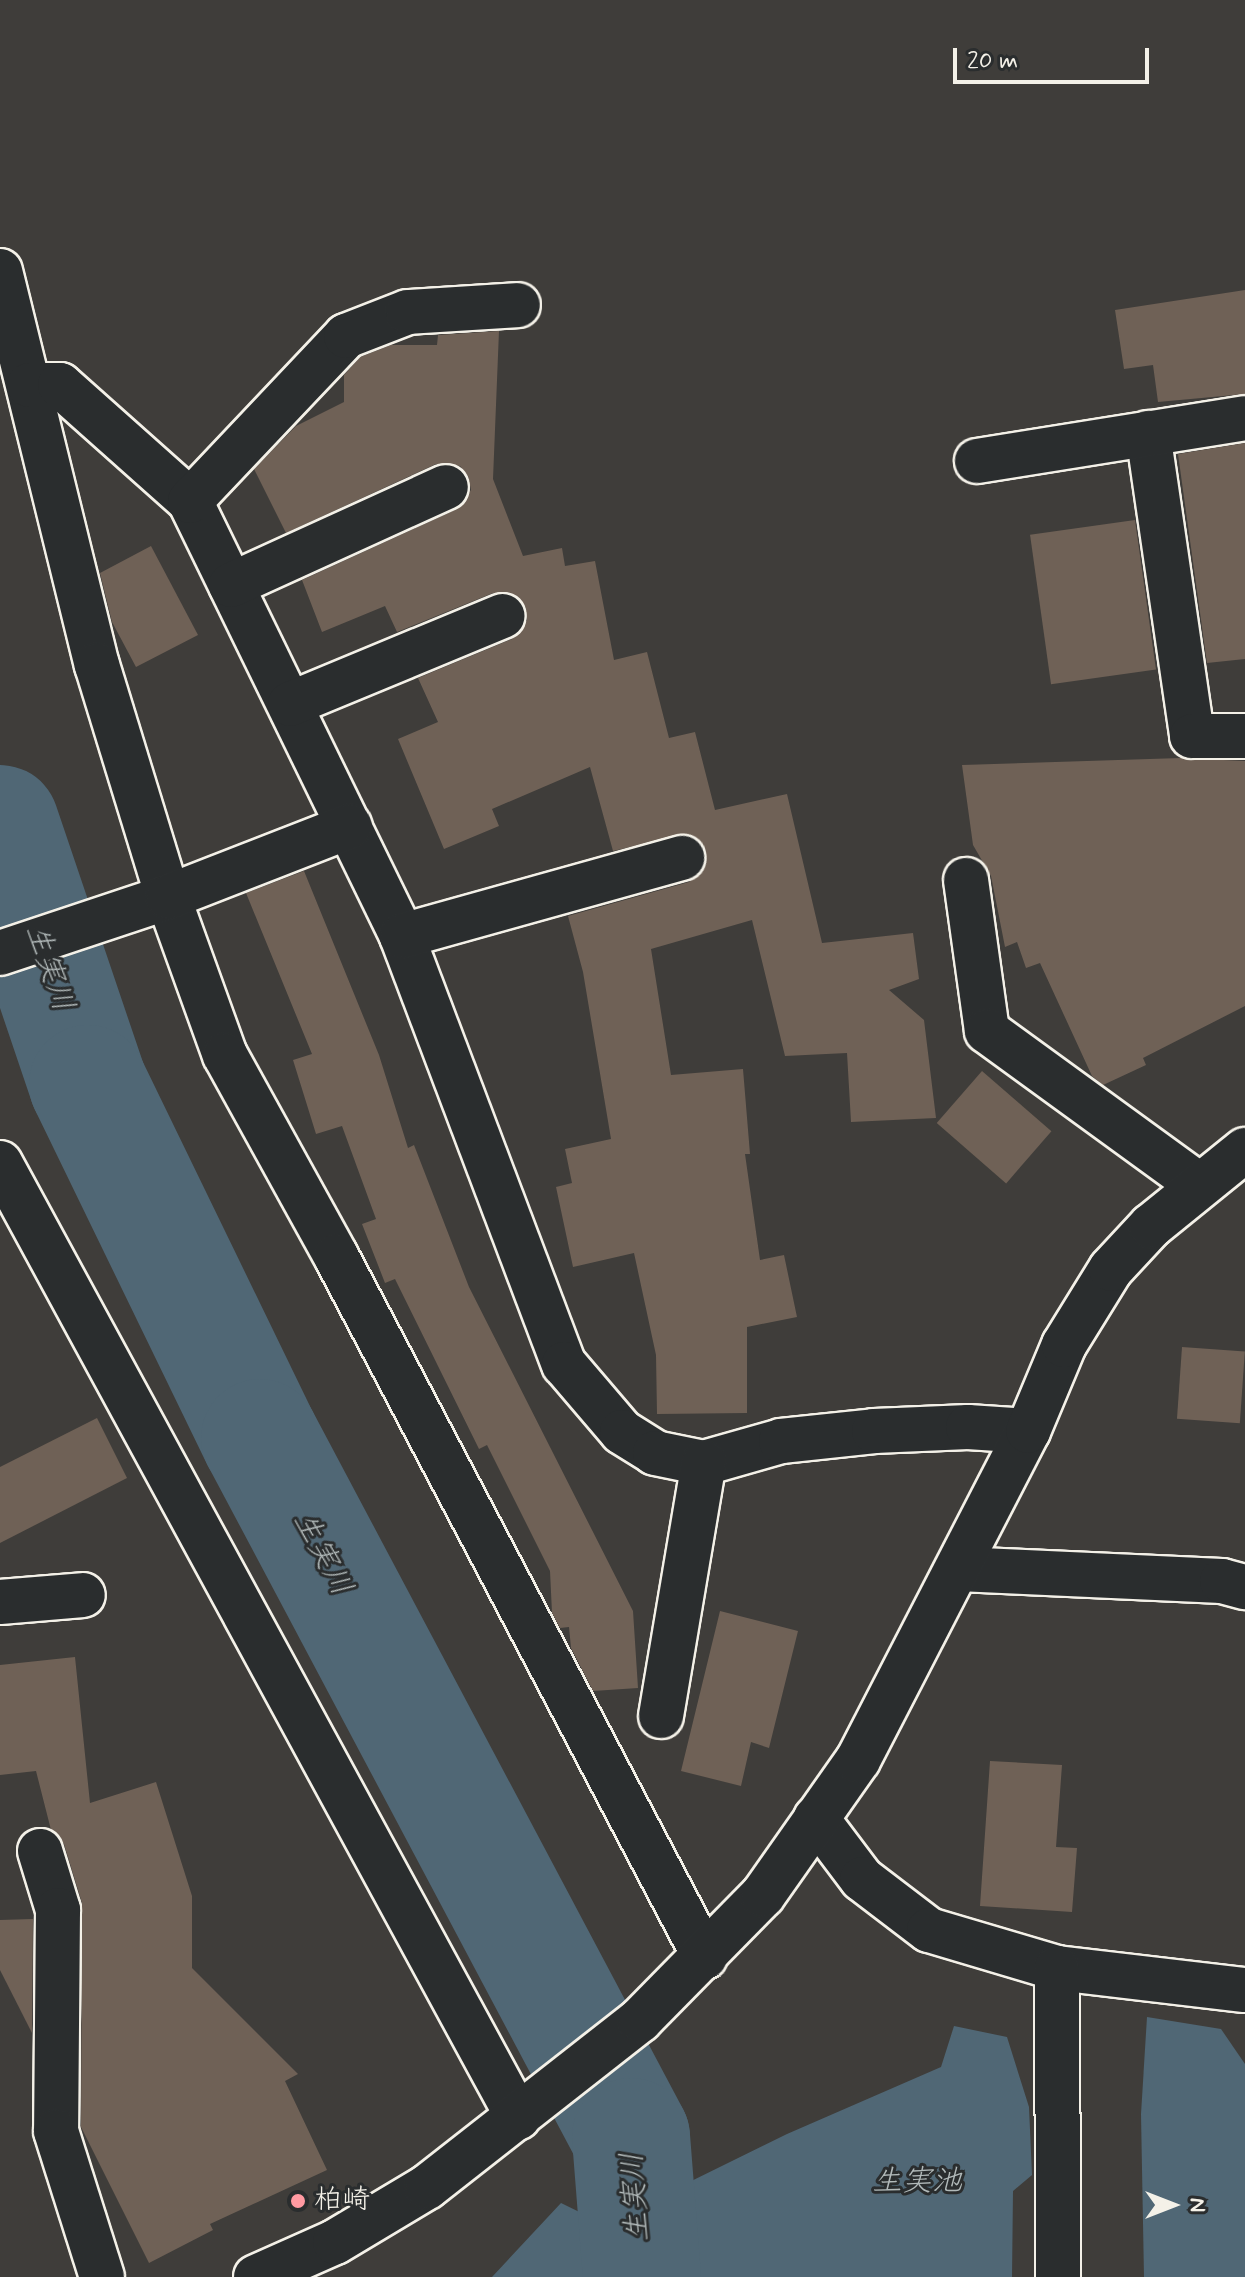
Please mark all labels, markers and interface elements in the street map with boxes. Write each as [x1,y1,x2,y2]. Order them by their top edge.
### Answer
scale bar [957,32,1153,82]
text: 20 m [967,46,1018,77]
water label: 生実川 [17,920,81,1016]
water label: 生実川 [285,1506,359,1602]
water label: 生実川 [615,2151,657,2243]
water label: 生実池 [872,2164,962,2200]
north arrow [1133,2165,1213,2245]
place label: 柏崎 [314,2184,370,2218]
marker: 柏崎 [289,2192,307,2210]
text: N [1183,2198,1211,2212]

